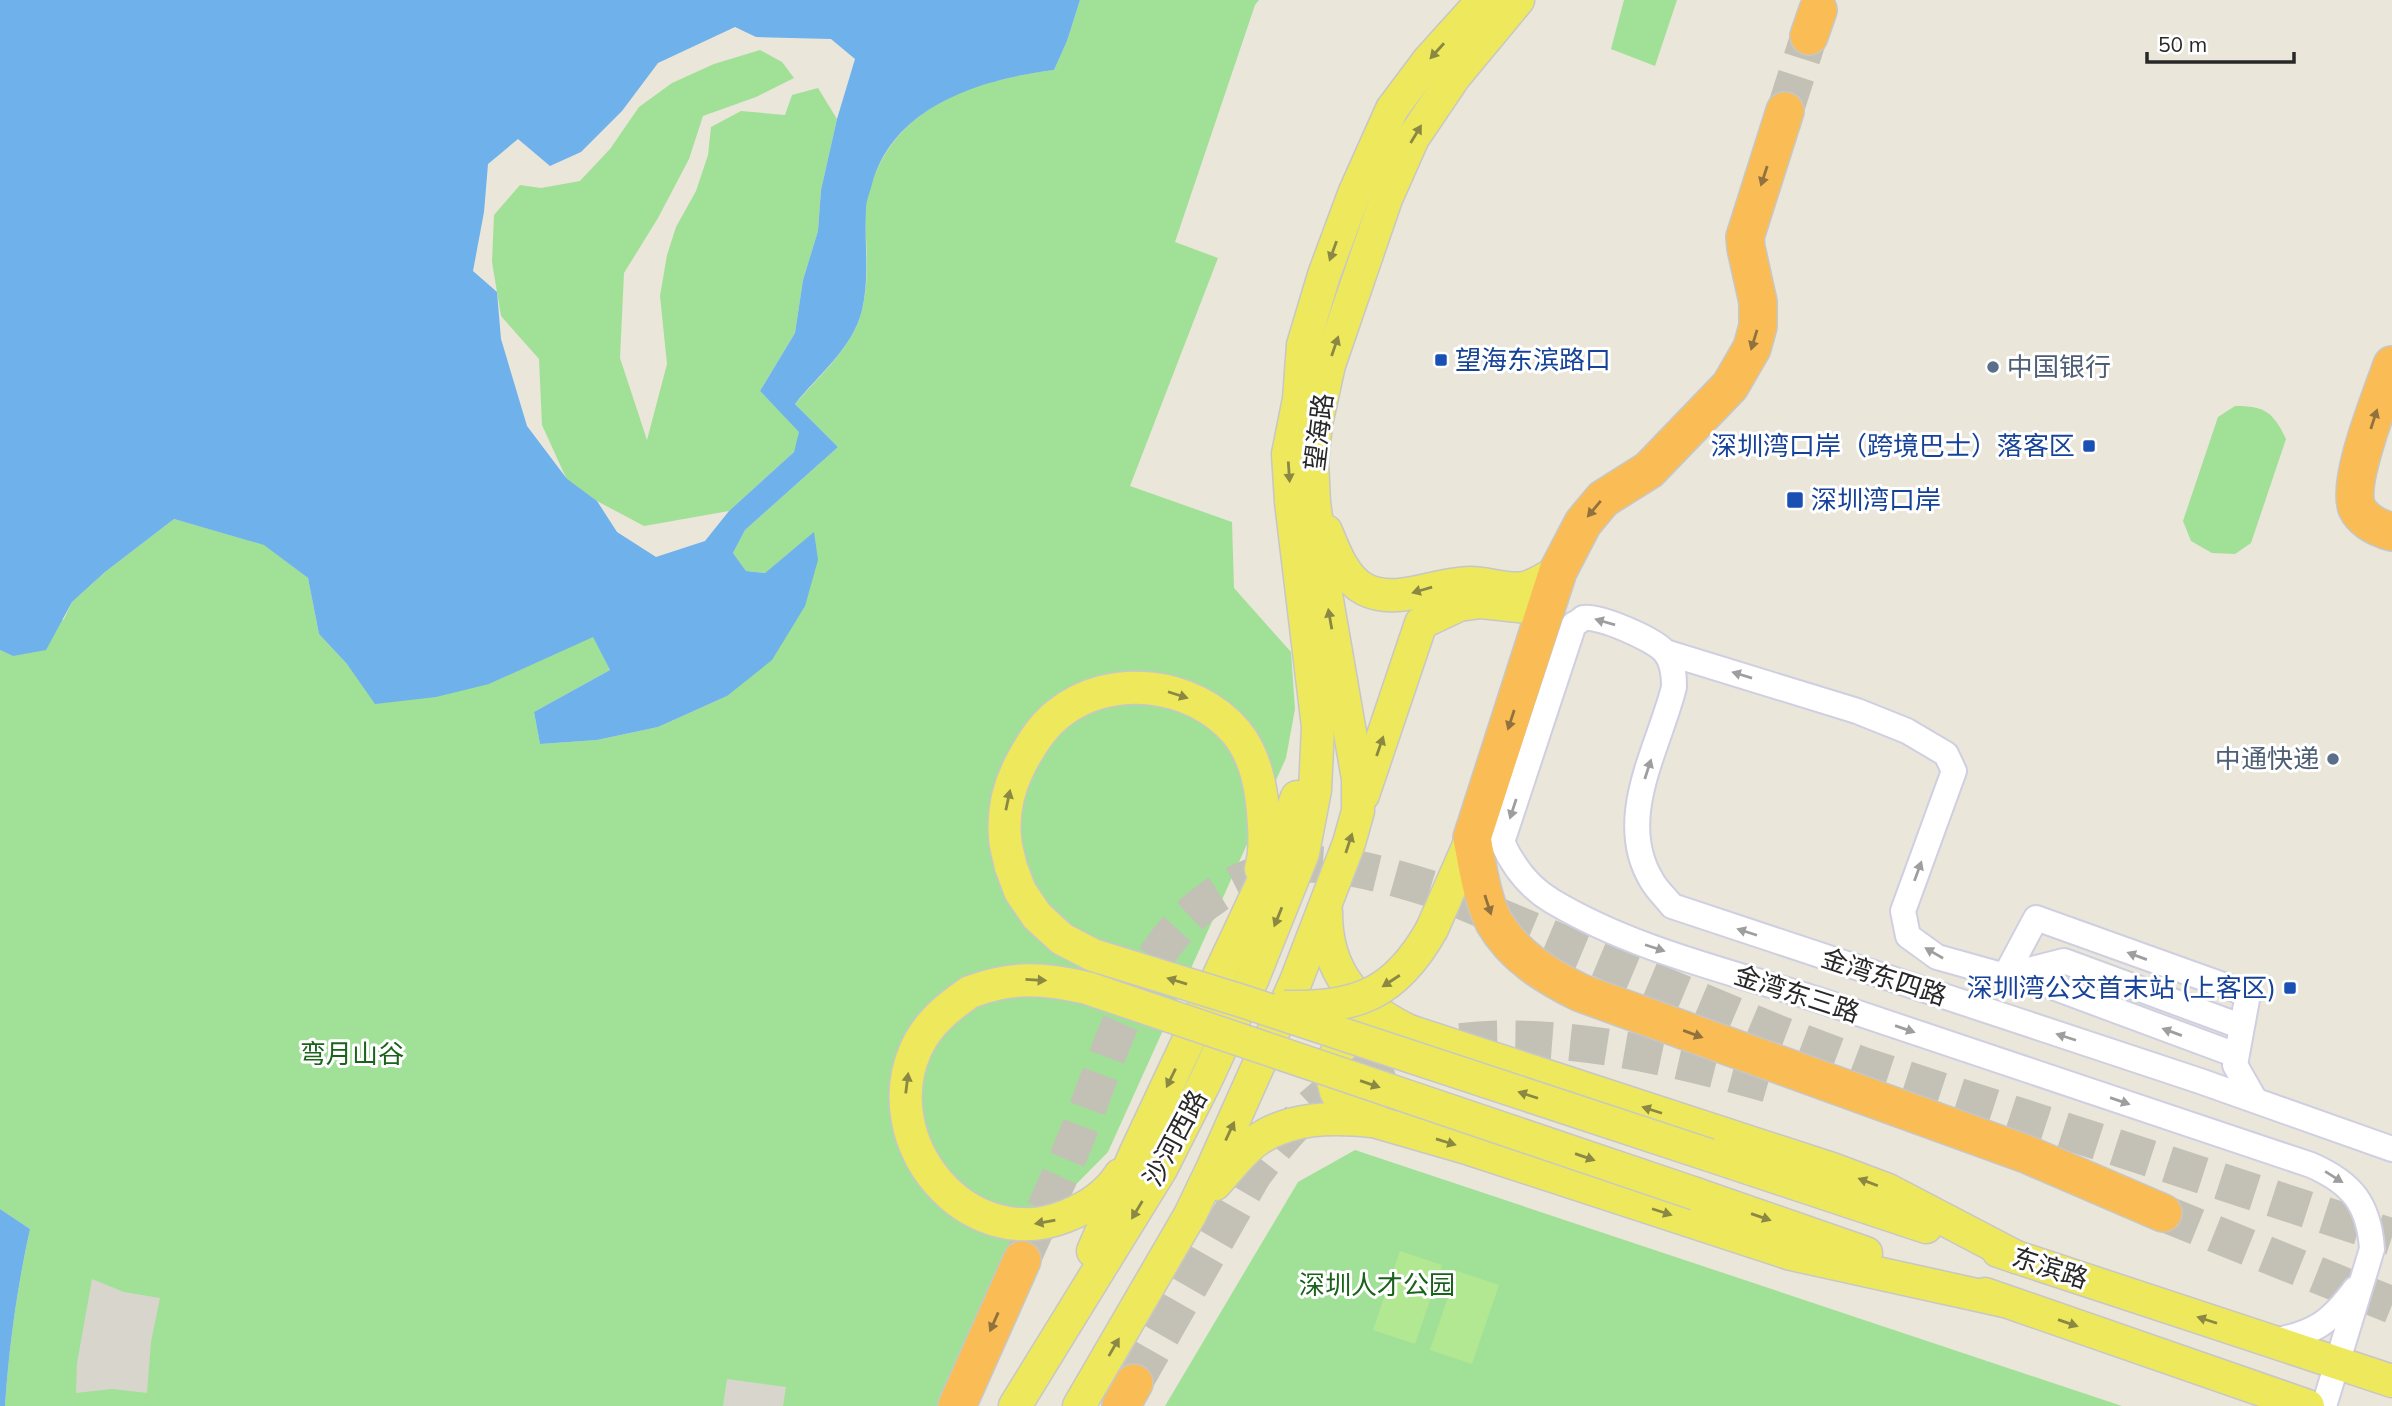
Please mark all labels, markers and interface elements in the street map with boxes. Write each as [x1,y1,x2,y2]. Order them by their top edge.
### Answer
scale bar [2147,21,2294,65]
text: 50 m [2158,31,2207,57]
one-way arrow [1430,42,1446,59]
one-way arrow [1410,125,1422,144]
one-way arrow [1759,165,1769,186]
one-way arrow [1327,240,1338,261]
one-way arrow [1748,330,1758,351]
one-way arrow [1330,336,1341,357]
place label: 望海东滨路口 [1455,343,1611,376]
place label: 中国银行 [2007,350,2111,383]
marker: 望海东滨路口 [1433,352,1449,368]
marker: 中国银行 [1985,359,2001,375]
street label: 望海路 [1297,391,1340,473]
one-way arrow [2369,408,2380,429]
place label: 深圳湾口岸（跨境巴士）落客区 [1711,429,2075,462]
marker: 深圳湾口岸（跨境巴士）落客区 [2081,438,2097,454]
one-way arrow [1284,461,1295,483]
place label: 深圳湾口岸 [1811,483,1941,516]
marker: 深圳湾口岸 [1785,490,1805,510]
one-way arrow [1586,500,1601,518]
one-way arrow [1410,585,1432,596]
one-way arrow [1324,608,1335,630]
one-way arrow [1594,617,1615,627]
one-way arrow [1731,670,1752,680]
one-way arrow [1167,690,1188,700]
one-way arrow [1505,709,1515,730]
one-way arrow [1375,735,1386,756]
place label: 中通快递 [2215,742,2319,775]
marker: 中通快递 [2325,751,2341,767]
one-way arrow [1644,759,1654,780]
one-way arrow [1003,789,1014,811]
one-way arrow [1507,799,1518,820]
one-way arrow [1344,832,1355,853]
one-way arrow [1912,860,1923,881]
one-way arrow [1484,894,1494,915]
one-way arrow [1273,907,1284,928]
one-way arrow [1737,927,1758,937]
street label: 金湾东四路 [1817,941,1951,1012]
one-way arrow [1645,944,1666,954]
one-way arrow [1924,947,1943,959]
one-way arrow [2126,950,2147,961]
street label: 金湾东三路 [1730,958,1864,1029]
place label: 深圳湾公交首末站 (上客区) [1967,971,2276,1004]
one-way arrow [1026,974,1048,985]
one-way arrow [1381,974,1400,987]
one-way arrow [1166,975,1187,985]
marker: 深圳湾公交首末站 (上客区) [2282,980,2298,996]
one-way arrow [1894,1024,1915,1035]
one-way arrow [2162,1026,2183,1037]
one-way arrow [1683,1029,1704,1040]
one-way arrow [2055,1031,2076,1042]
park label: 弯月山谷 [300,1037,404,1070]
one-way arrow [1166,1068,1177,1088]
one-way arrow [902,1072,913,1094]
one-way arrow [1359,1079,1380,1090]
street label: 沙河西路 [1136,1084,1214,1191]
one-way arrow [1517,1089,1538,1100]
one-way arrow [2110,1096,2131,1107]
one-way arrow [1642,1104,1663,1115]
one-way arrow [1224,1121,1235,1141]
one-way arrow [1435,1138,1456,1148]
one-way arrow [1575,1152,1596,1163]
one-way arrow [2324,1171,2344,1184]
one-way arrow [1857,1177,1878,1188]
one-way arrow [1131,1200,1143,1219]
one-way arrow [1652,1207,1673,1218]
one-way arrow [1750,1212,1771,1223]
one-way arrow [1034,1217,1056,1228]
street label: 东滨路 [2008,1240,2092,1295]
park label: 深圳人才公园 [1299,1268,1455,1301]
one-way arrow [988,1312,1000,1332]
one-way arrow [2197,1314,2218,1325]
one-way arrow [2058,1318,2079,1329]
one-way arrow [1107,1337,1119,1357]

